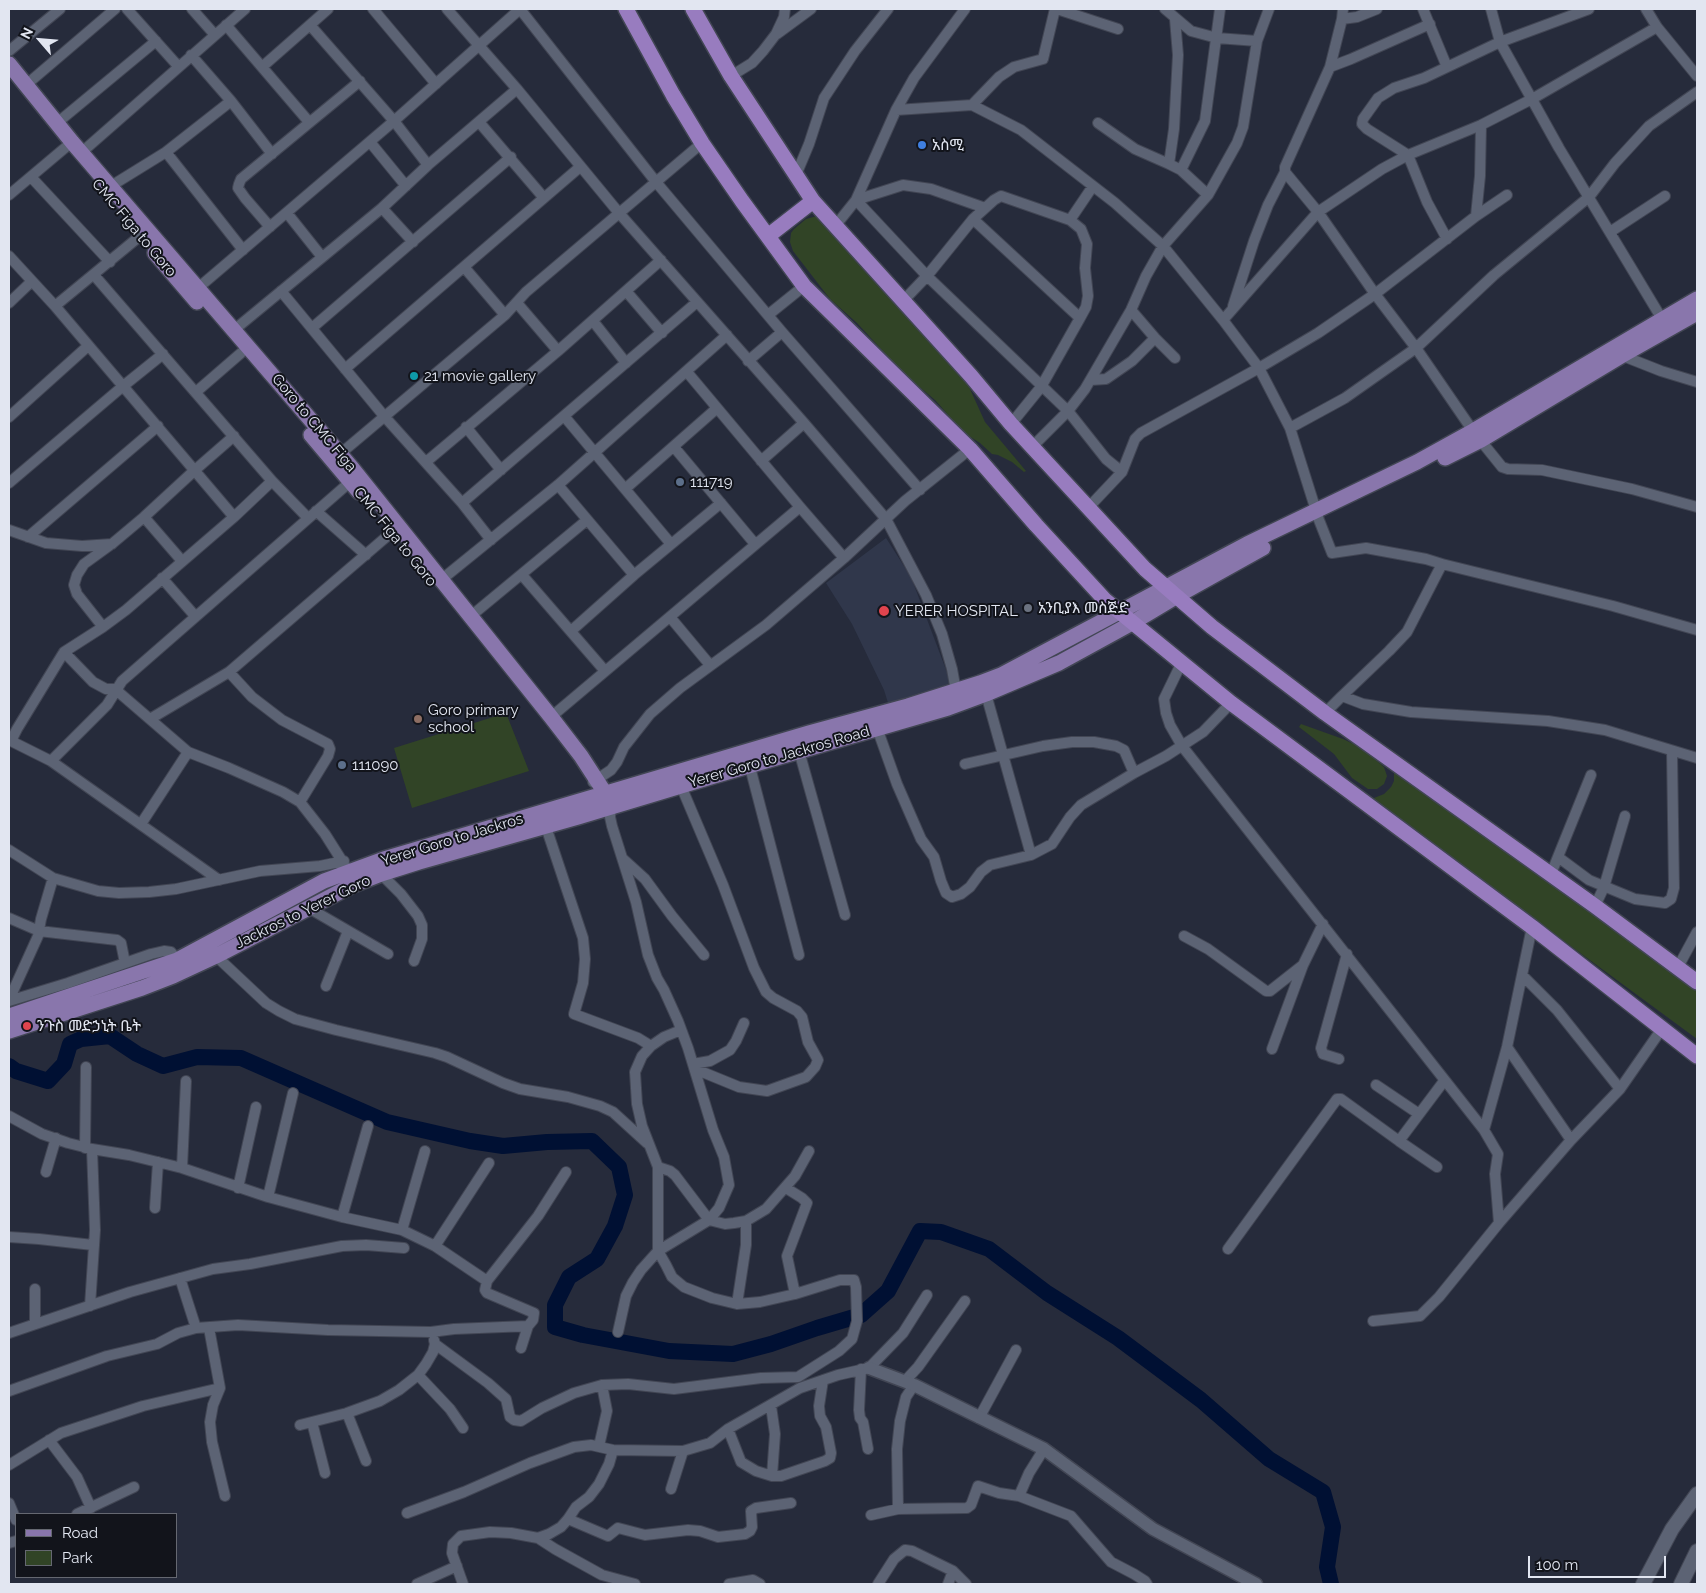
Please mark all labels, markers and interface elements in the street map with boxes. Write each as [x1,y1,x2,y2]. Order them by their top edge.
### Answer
north arrow [15,15,65,65]
text: N [17,25,36,42]
place label: አስሚ [932,136,964,154]
marker: አስሚ [916,139,928,151]
street label: CMC Figa to Goro [88,175,180,281]
place label: 21 movie gallery [424,367,536,385]
street label: Goro to CMC Figa [268,370,360,476]
marker: 21 movie gallery [408,370,420,382]
place label: 111719 [690,473,732,491]
marker: 111719 [674,476,686,488]
street label: CMC Figa to Goro [350,484,440,590]
place label: አንቢያእ መስጅድ [1038,599,1129,617]
place label: YERER HOSPITAL [895,602,1018,620]
marker: አንቢያእ መስጅድ [1022,602,1034,614]
marker: YERER HOSPITAL [877,604,891,618]
place label: Goro primary school [428,701,519,736]
marker: Goro primary school [412,713,424,725]
street label: Yerer Goro to Jackros Road [686,722,872,792]
place label: 111090 [352,756,398,774]
marker: 111090 [336,759,348,771]
street label: Yerer Goro to Jackros [379,810,525,870]
street label: Jackros to Yerer Goro [233,872,373,952]
place label: ንጉስ መድኃኒት ቤት [37,1017,141,1035]
marker: ንጉስ መድኃኒት ቤት [21,1020,33,1032]
legend [15,1513,178,1578]
text: Road [62,1524,98,1542]
scale bar [1531,1546,1668,1578]
text: Park [62,1549,93,1567]
text: 100 m [1536,1556,1578,1574]

